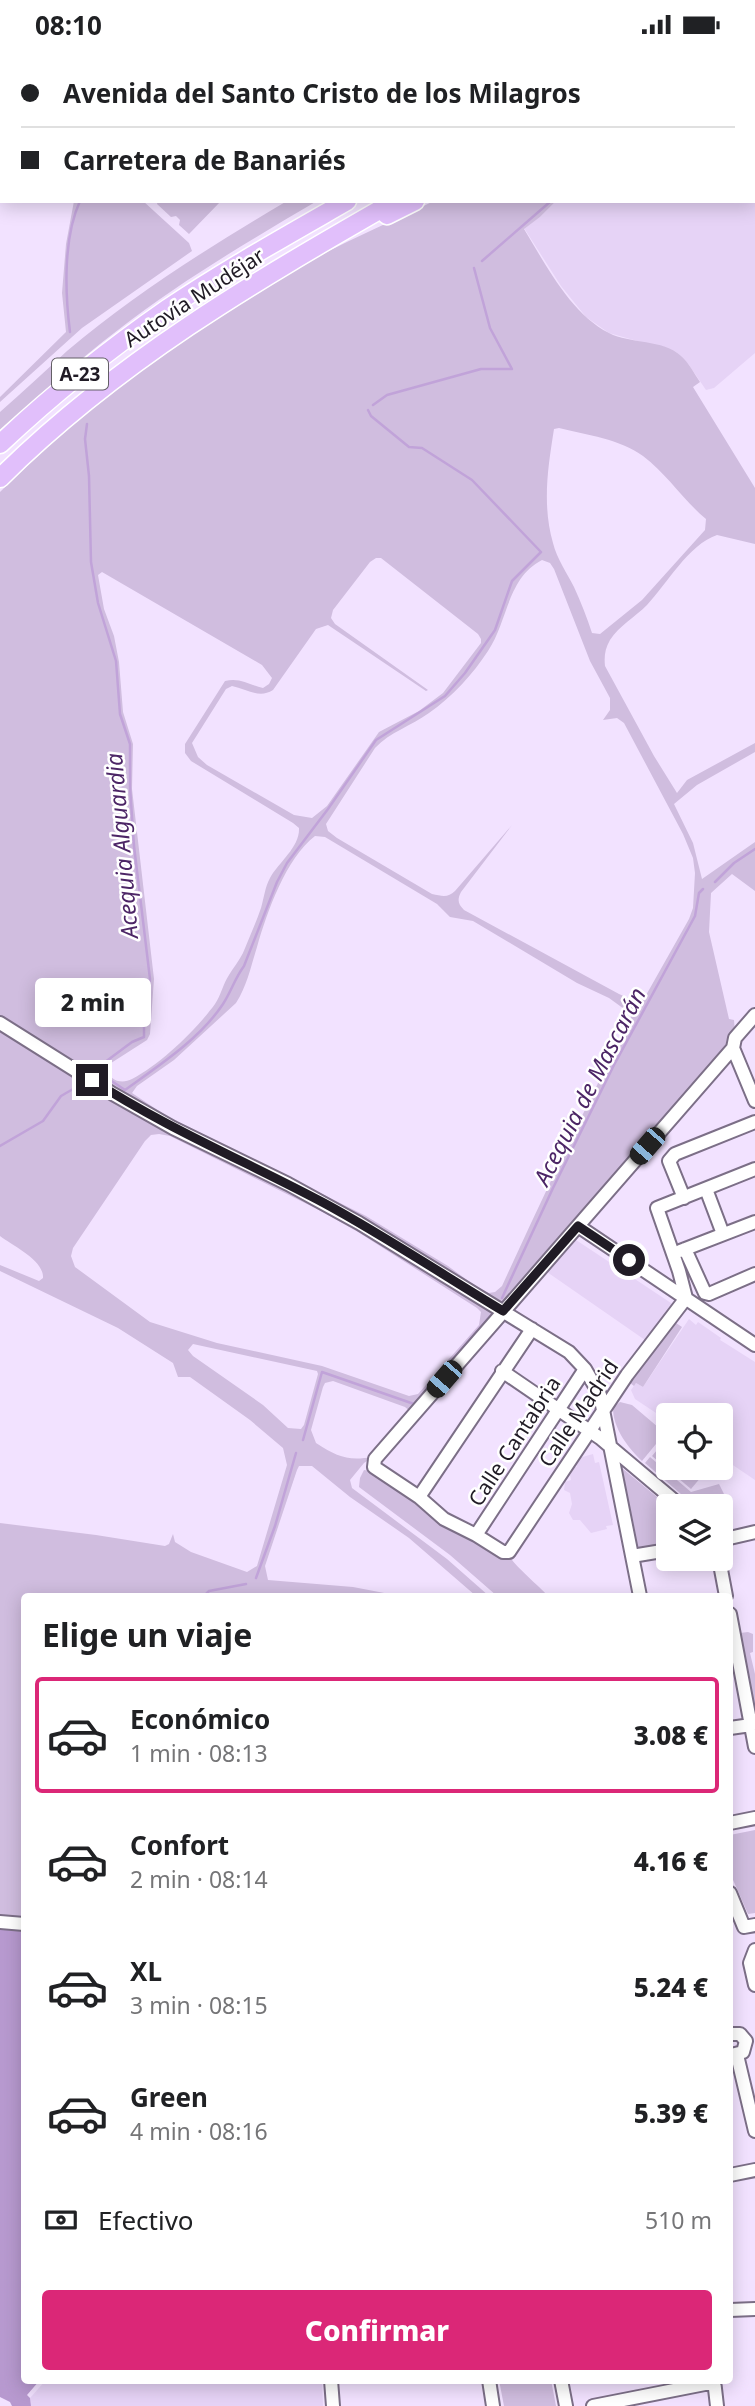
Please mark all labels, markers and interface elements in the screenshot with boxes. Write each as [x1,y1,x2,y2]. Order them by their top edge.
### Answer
text: 08:10 [35,7,102,43]
text: Avenida del Santo Cristo de los Milagros [63,75,581,111]
text: Carretera de Banariés [63,142,346,178]
street label: Autovía Mudéjar [118,241,270,353]
road number: A-23 [52,359,108,389]
water label: Acequia Alguardia [97,752,145,942]
callout: 2 min [34,979,150,1027]
water label: Acequia de Mascarán [524,982,653,1192]
text: 2 min [61,986,125,1018]
route end [76,1064,108,1096]
car [626,1123,669,1169]
route start [613,1244,645,1276]
street label: Calle Madrid [532,1354,624,1472]
car [423,1356,466,1402]
street label: Calle Cantabria [462,1371,566,1511]
map controls [656,1403,733,1571]
button: locate [656,1403,733,1480]
button: layers [656,1494,733,1571]
text: Elige un viaje [42,1613,252,1656]
text: Económico [130,1701,270,1737]
icon: car [46,1704,109,1767]
text: 3.08 € [634,1717,708,1753]
text: 1 min · 08:13 [130,1737,268,1769]
text: Confort [130,1827,229,1863]
icon: car [46,1830,109,1893]
text: 4.16 € [634,1843,708,1879]
text: 2 min · 08:14 [130,1863,268,1895]
text: XL [130,1953,162,1989]
icon: car [46,1956,109,2019]
text: 5.24 € [634,1969,708,2005]
text: 3 min · 08:15 [130,1989,268,2021]
text: Green [130,2079,208,2115]
icon: car [46,2082,109,2145]
text: 5.39 € [634,2095,708,2131]
text: 4 min · 08:16 [130,2115,268,2147]
icon: cash [42,2201,80,2239]
text: Efectivo [98,2202,194,2238]
text: 510 m [645,2204,712,2236]
button: Confirmar [42,2290,712,2370]

